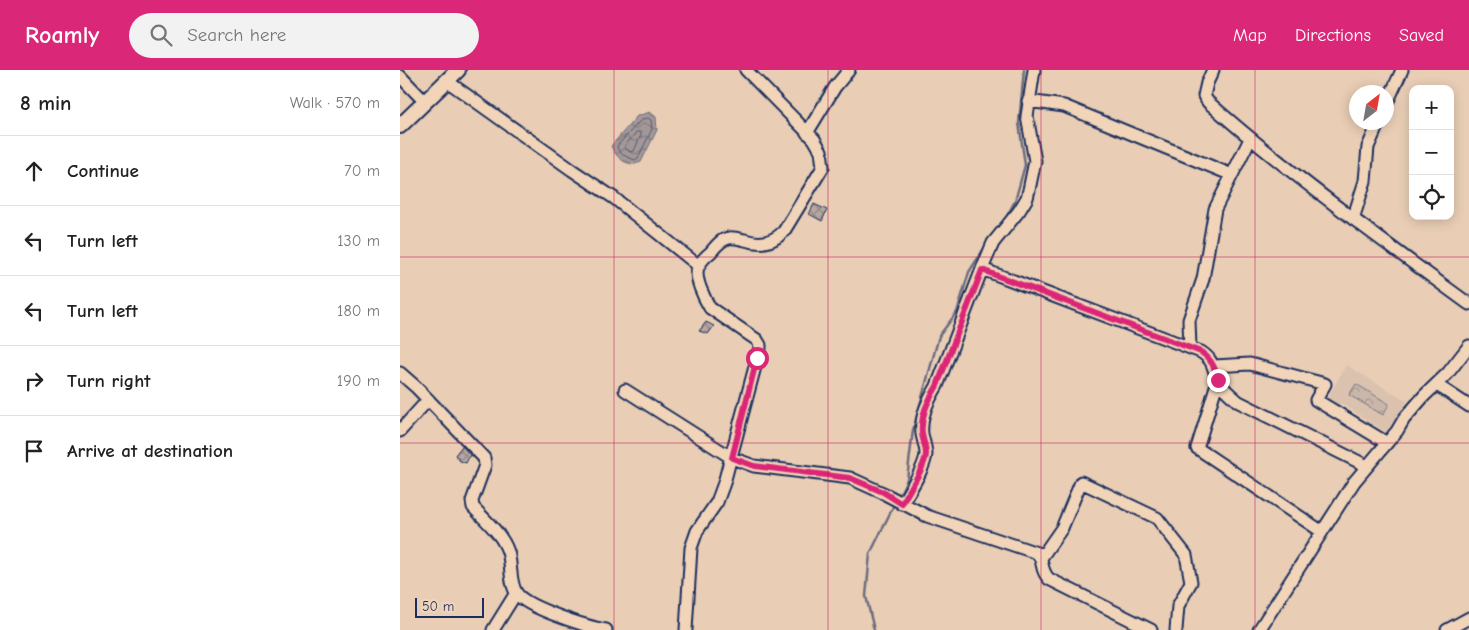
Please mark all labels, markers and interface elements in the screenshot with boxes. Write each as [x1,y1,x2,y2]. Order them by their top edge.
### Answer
search box [129,13,479,58]
text: Roamly [25,21,99,49]
icon: search [147,21,175,49]
text: Search here [187,24,286,46]
text: Map [1233,25,1267,46]
text: Directions [1295,25,1371,46]
text: Saved [1399,25,1444,46]
north arrow [1349,85,1394,130]
map controls [1409,85,1454,220]
button: + [1409,85,1454,130]
text: 8 min [20,91,71,115]
text: Walk · 570 m [290,94,380,112]
button: − [1409,130,1454,175]
icon: ahead [20,157,48,185]
text: Continue [67,160,139,182]
text: 70 m [344,162,380,180]
button: locate [1409,175,1454,220]
icon: left [20,227,48,255]
text: Turn left [67,230,138,252]
text: 130 m [337,232,380,250]
icon: left [20,297,48,325]
text: Turn left [67,300,138,322]
text: 180 m [337,302,380,320]
route start [746,347,769,370]
icon: right [20,367,48,395]
route end [1207,369,1230,392]
text: Turn right [67,370,151,392]
text: 190 m [337,372,380,390]
icon: arrive [20,437,48,465]
text: Arrive at destination [67,440,233,462]
scale bar [415,595,484,618]
text: 50 m [422,598,454,615]

